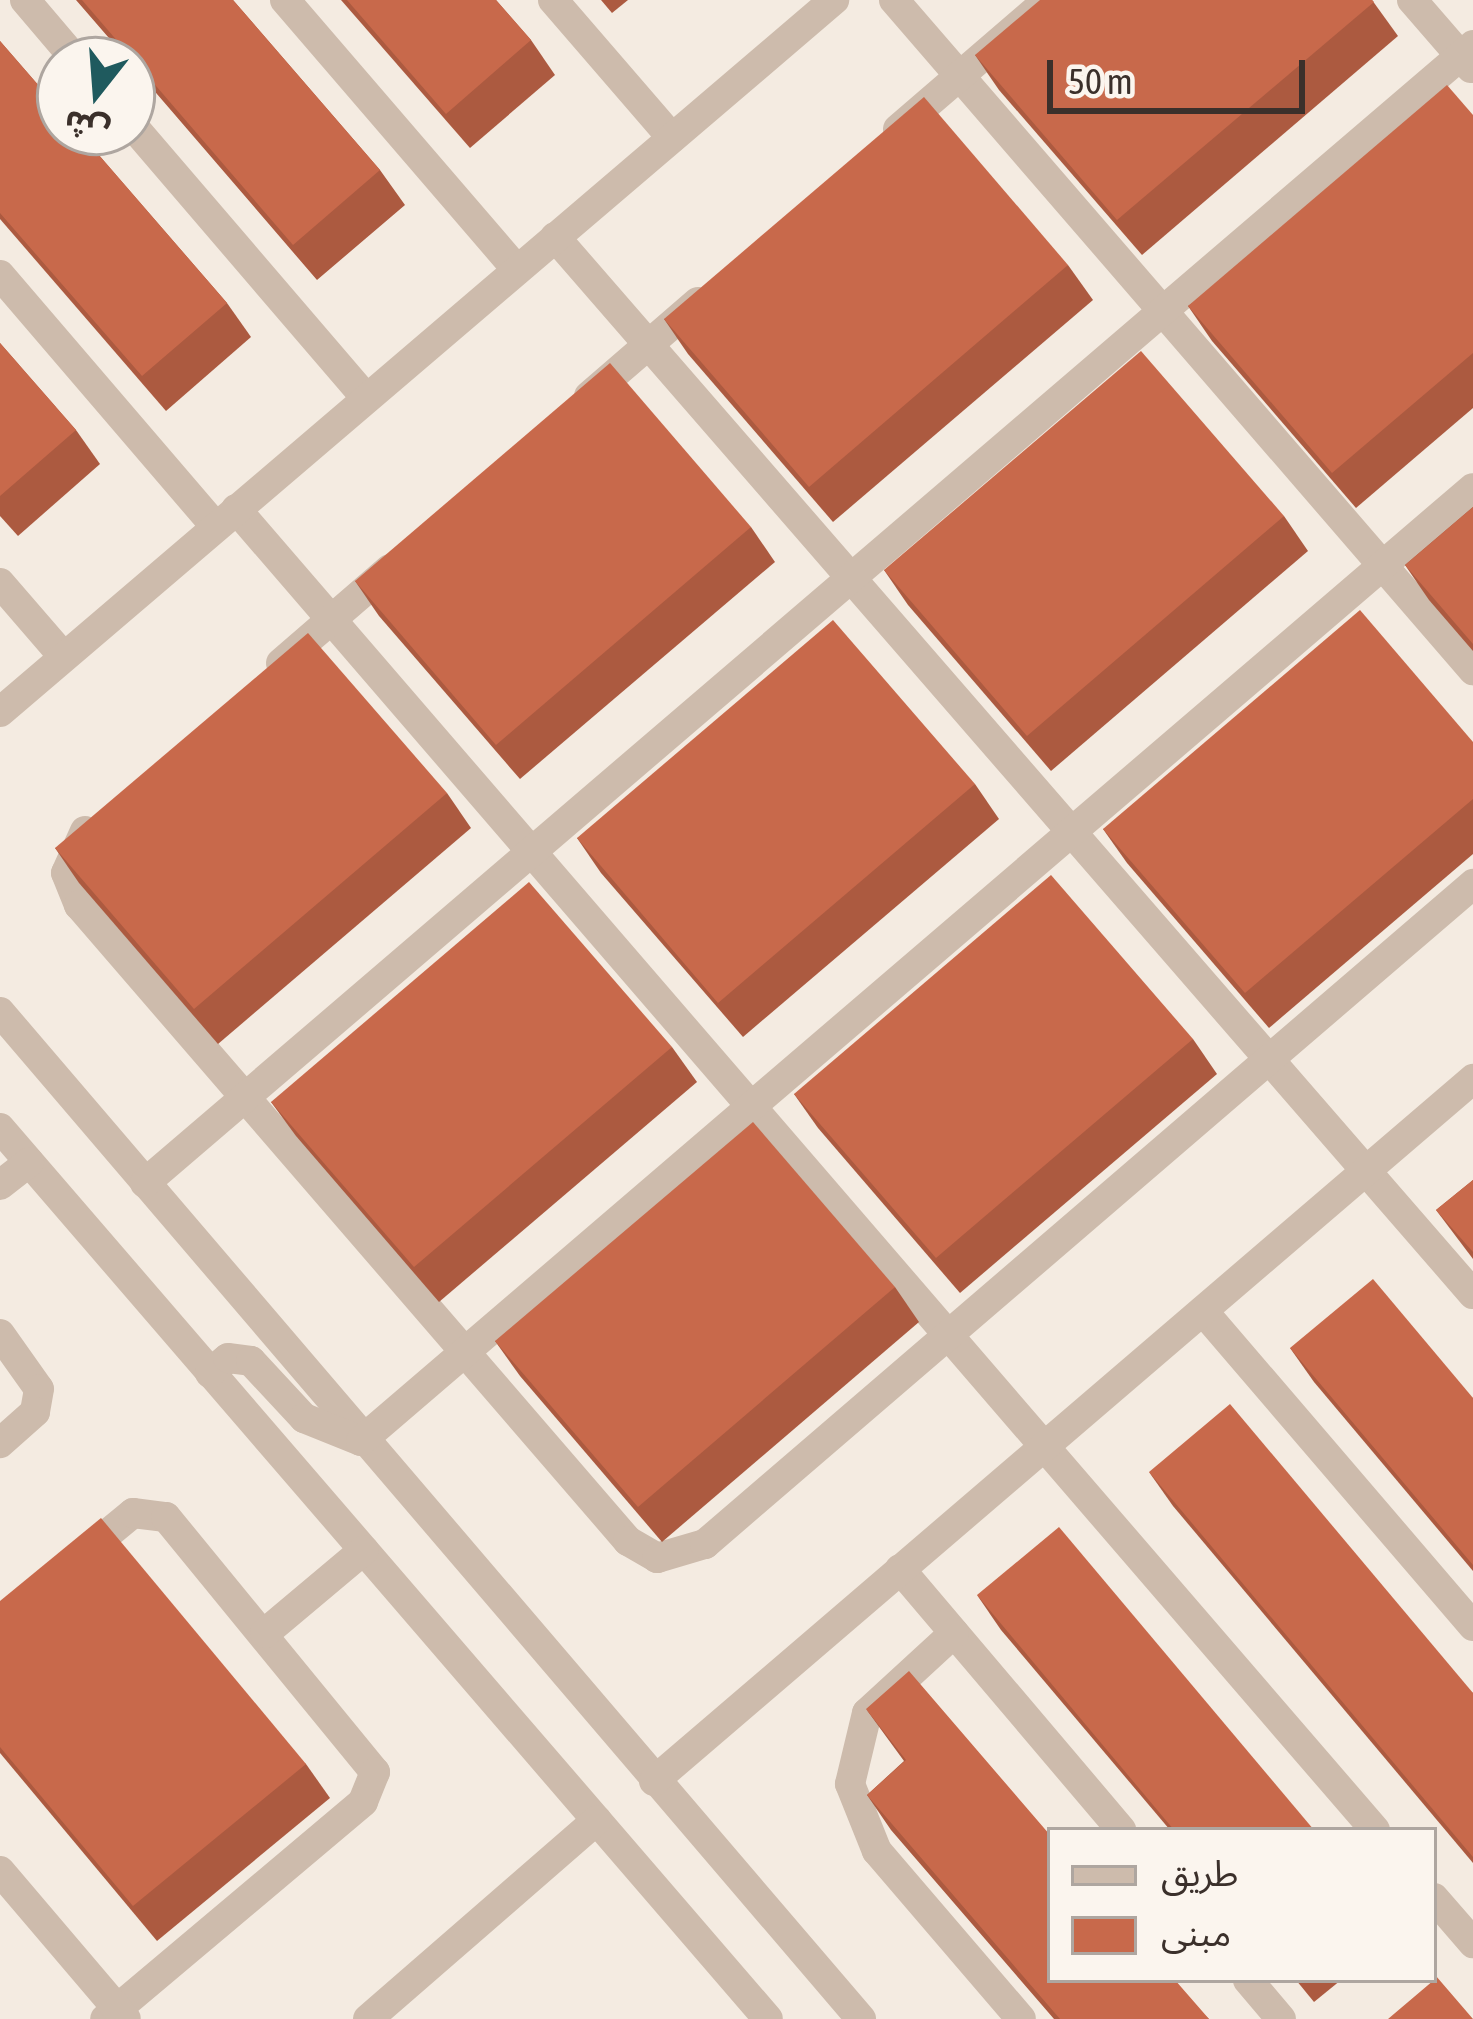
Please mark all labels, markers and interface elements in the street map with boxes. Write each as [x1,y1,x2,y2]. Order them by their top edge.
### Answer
north arrow [36,36,156,156]
scale bar [1053,36,1311,110]
text: 50 m [1068,60,1133,102]
text: ش [59,103,114,152]
legend [1047,1827,1437,1983]
text: طريق [1161,1852,1238,1894]
text: مبنى [1161,1912,1231,1954]

